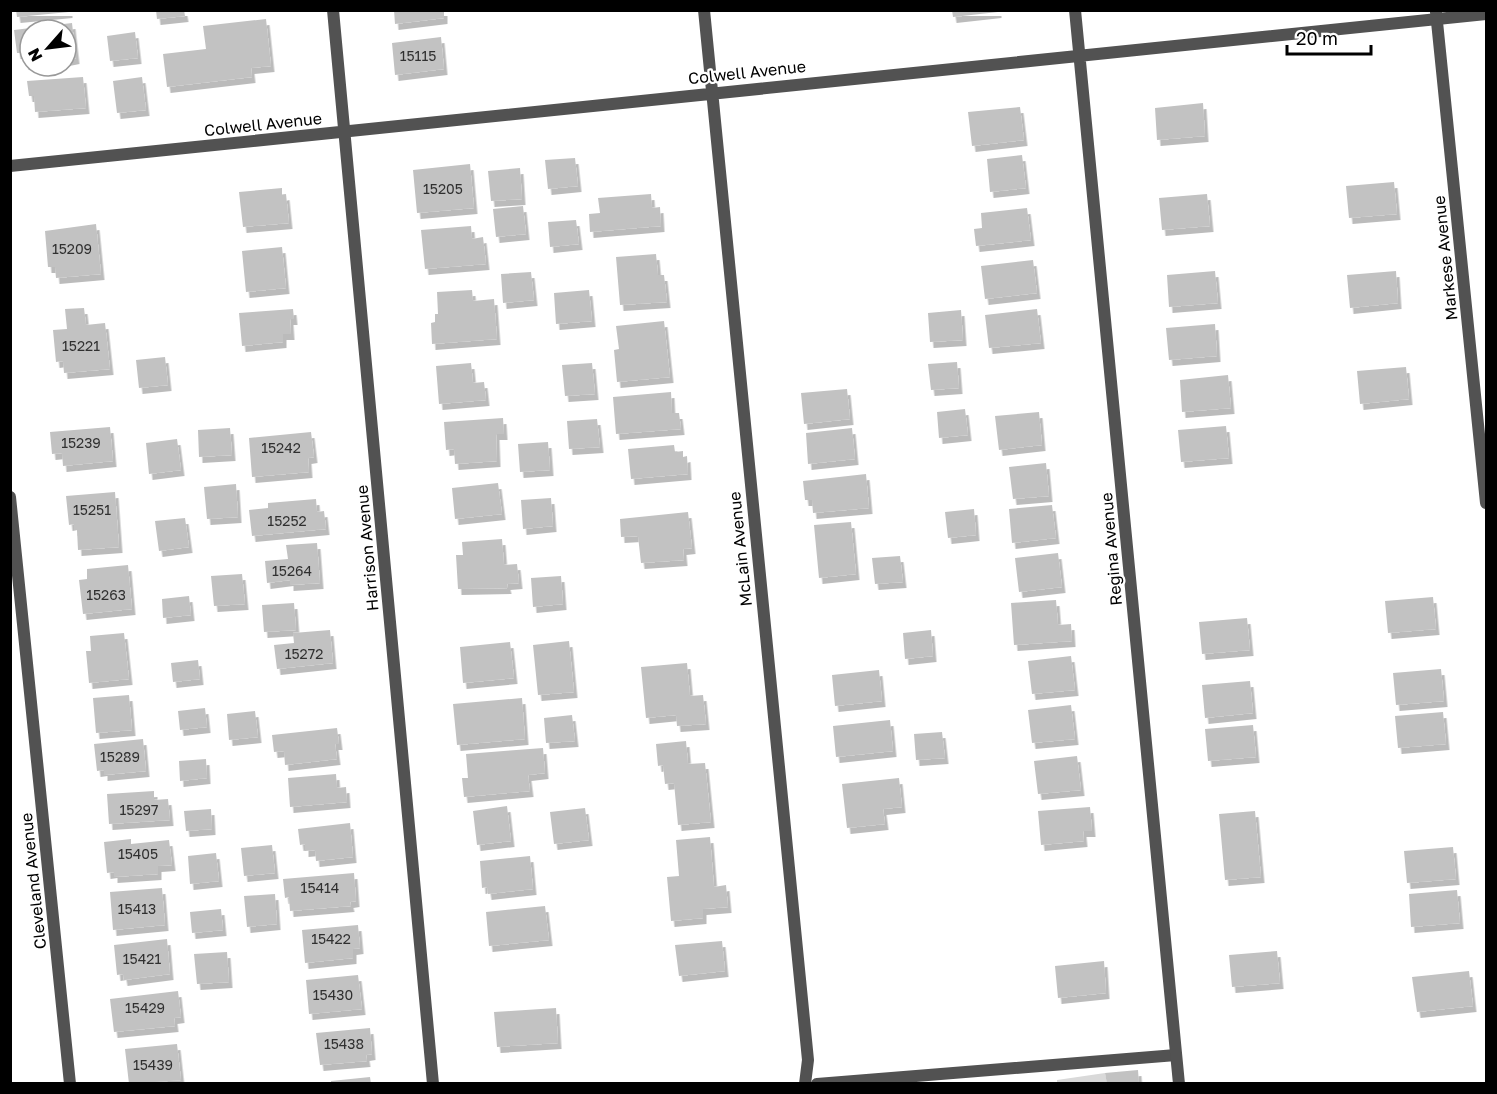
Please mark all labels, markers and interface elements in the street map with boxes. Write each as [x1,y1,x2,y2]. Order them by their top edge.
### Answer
north arrow [18,18,78,78]
scale bar [1287,18,1371,56]
text: 20 m [1296,27,1338,49]
text: N [23,45,46,65]
house number: 15115 [400,47,436,64]
street label: Colwell Avenue [687,56,807,88]
street label: Colwell Avenue [203,108,323,140]
house number: 15205 [423,180,463,197]
street label: Markese Avenue [1429,195,1461,321]
house number: 15209 [52,240,92,257]
house number: 15221 [62,337,100,354]
house number: 15239 [61,434,101,451]
house number: 15242 [261,439,301,456]
street label: Harrison Avenue [352,484,382,612]
street label: McLain Avenue [724,491,756,607]
street label: Regina Avenue [1096,492,1126,606]
house number: 15251 [73,501,111,518]
house number: 15252 [267,512,307,529]
house number: 15264 [272,562,312,579]
house number: 15263 [86,586,126,603]
house number: 15272 [285,645,323,662]
house number: 15289 [100,748,140,765]
house number: 15297 [120,801,158,818]
street label: Cleveland Avenue [16,812,50,950]
house number: 15405 [118,845,158,862]
house number: 15414 [301,879,339,896]
house number: 15413 [118,900,156,917]
house number: 15422 [311,930,351,947]
house number: 15421 [123,950,161,967]
house number: 15430 [313,986,353,1003]
house number: 15429 [125,999,165,1016]
house number: 15438 [324,1035,364,1052]
house number: 15439 [133,1056,173,1073]

